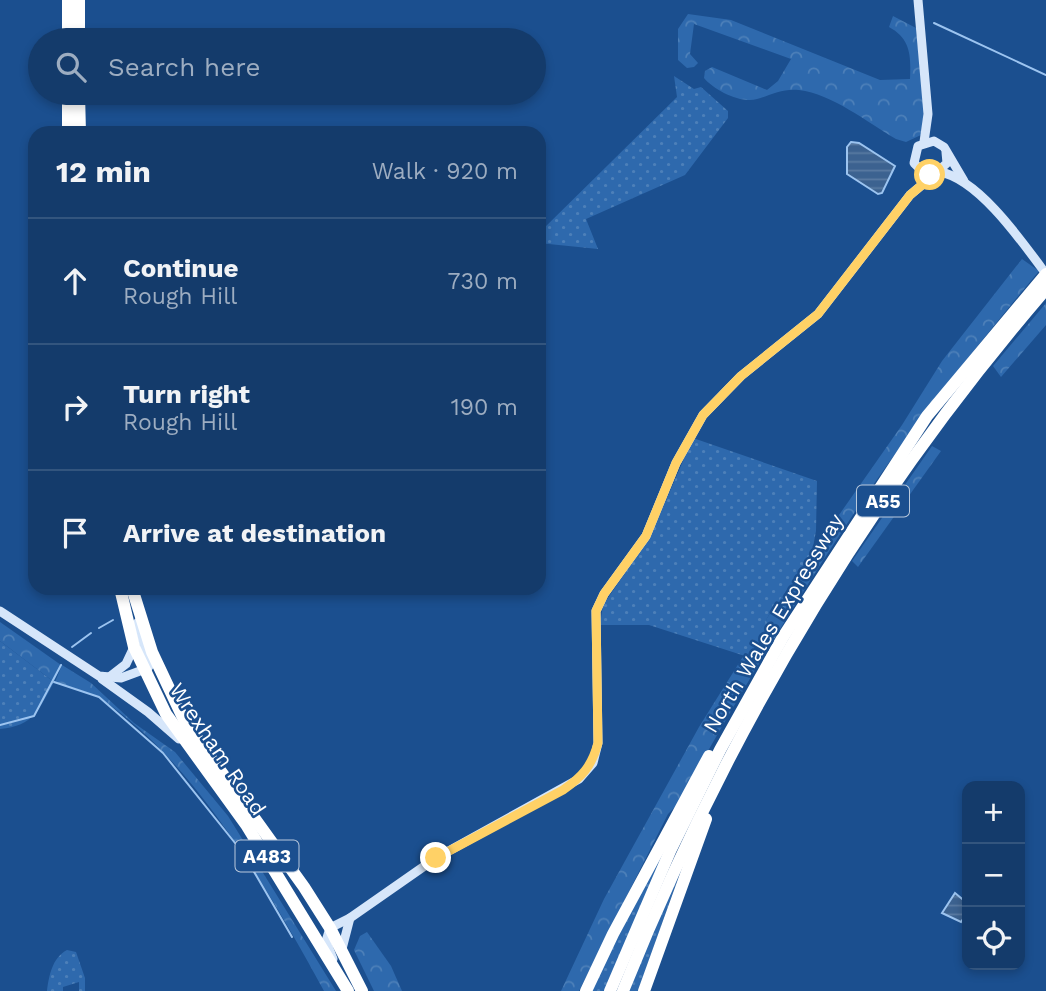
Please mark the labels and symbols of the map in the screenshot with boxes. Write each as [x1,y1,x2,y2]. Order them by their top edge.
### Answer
route start [914,159,945,190]
road number: A55 [857,486,909,516]
street label: North Wales Expressway [698,509,849,737]
street label: Wrexham Road [165,678,271,820]
road number: A483 [236,841,298,872]
route end [420,842,451,873]

